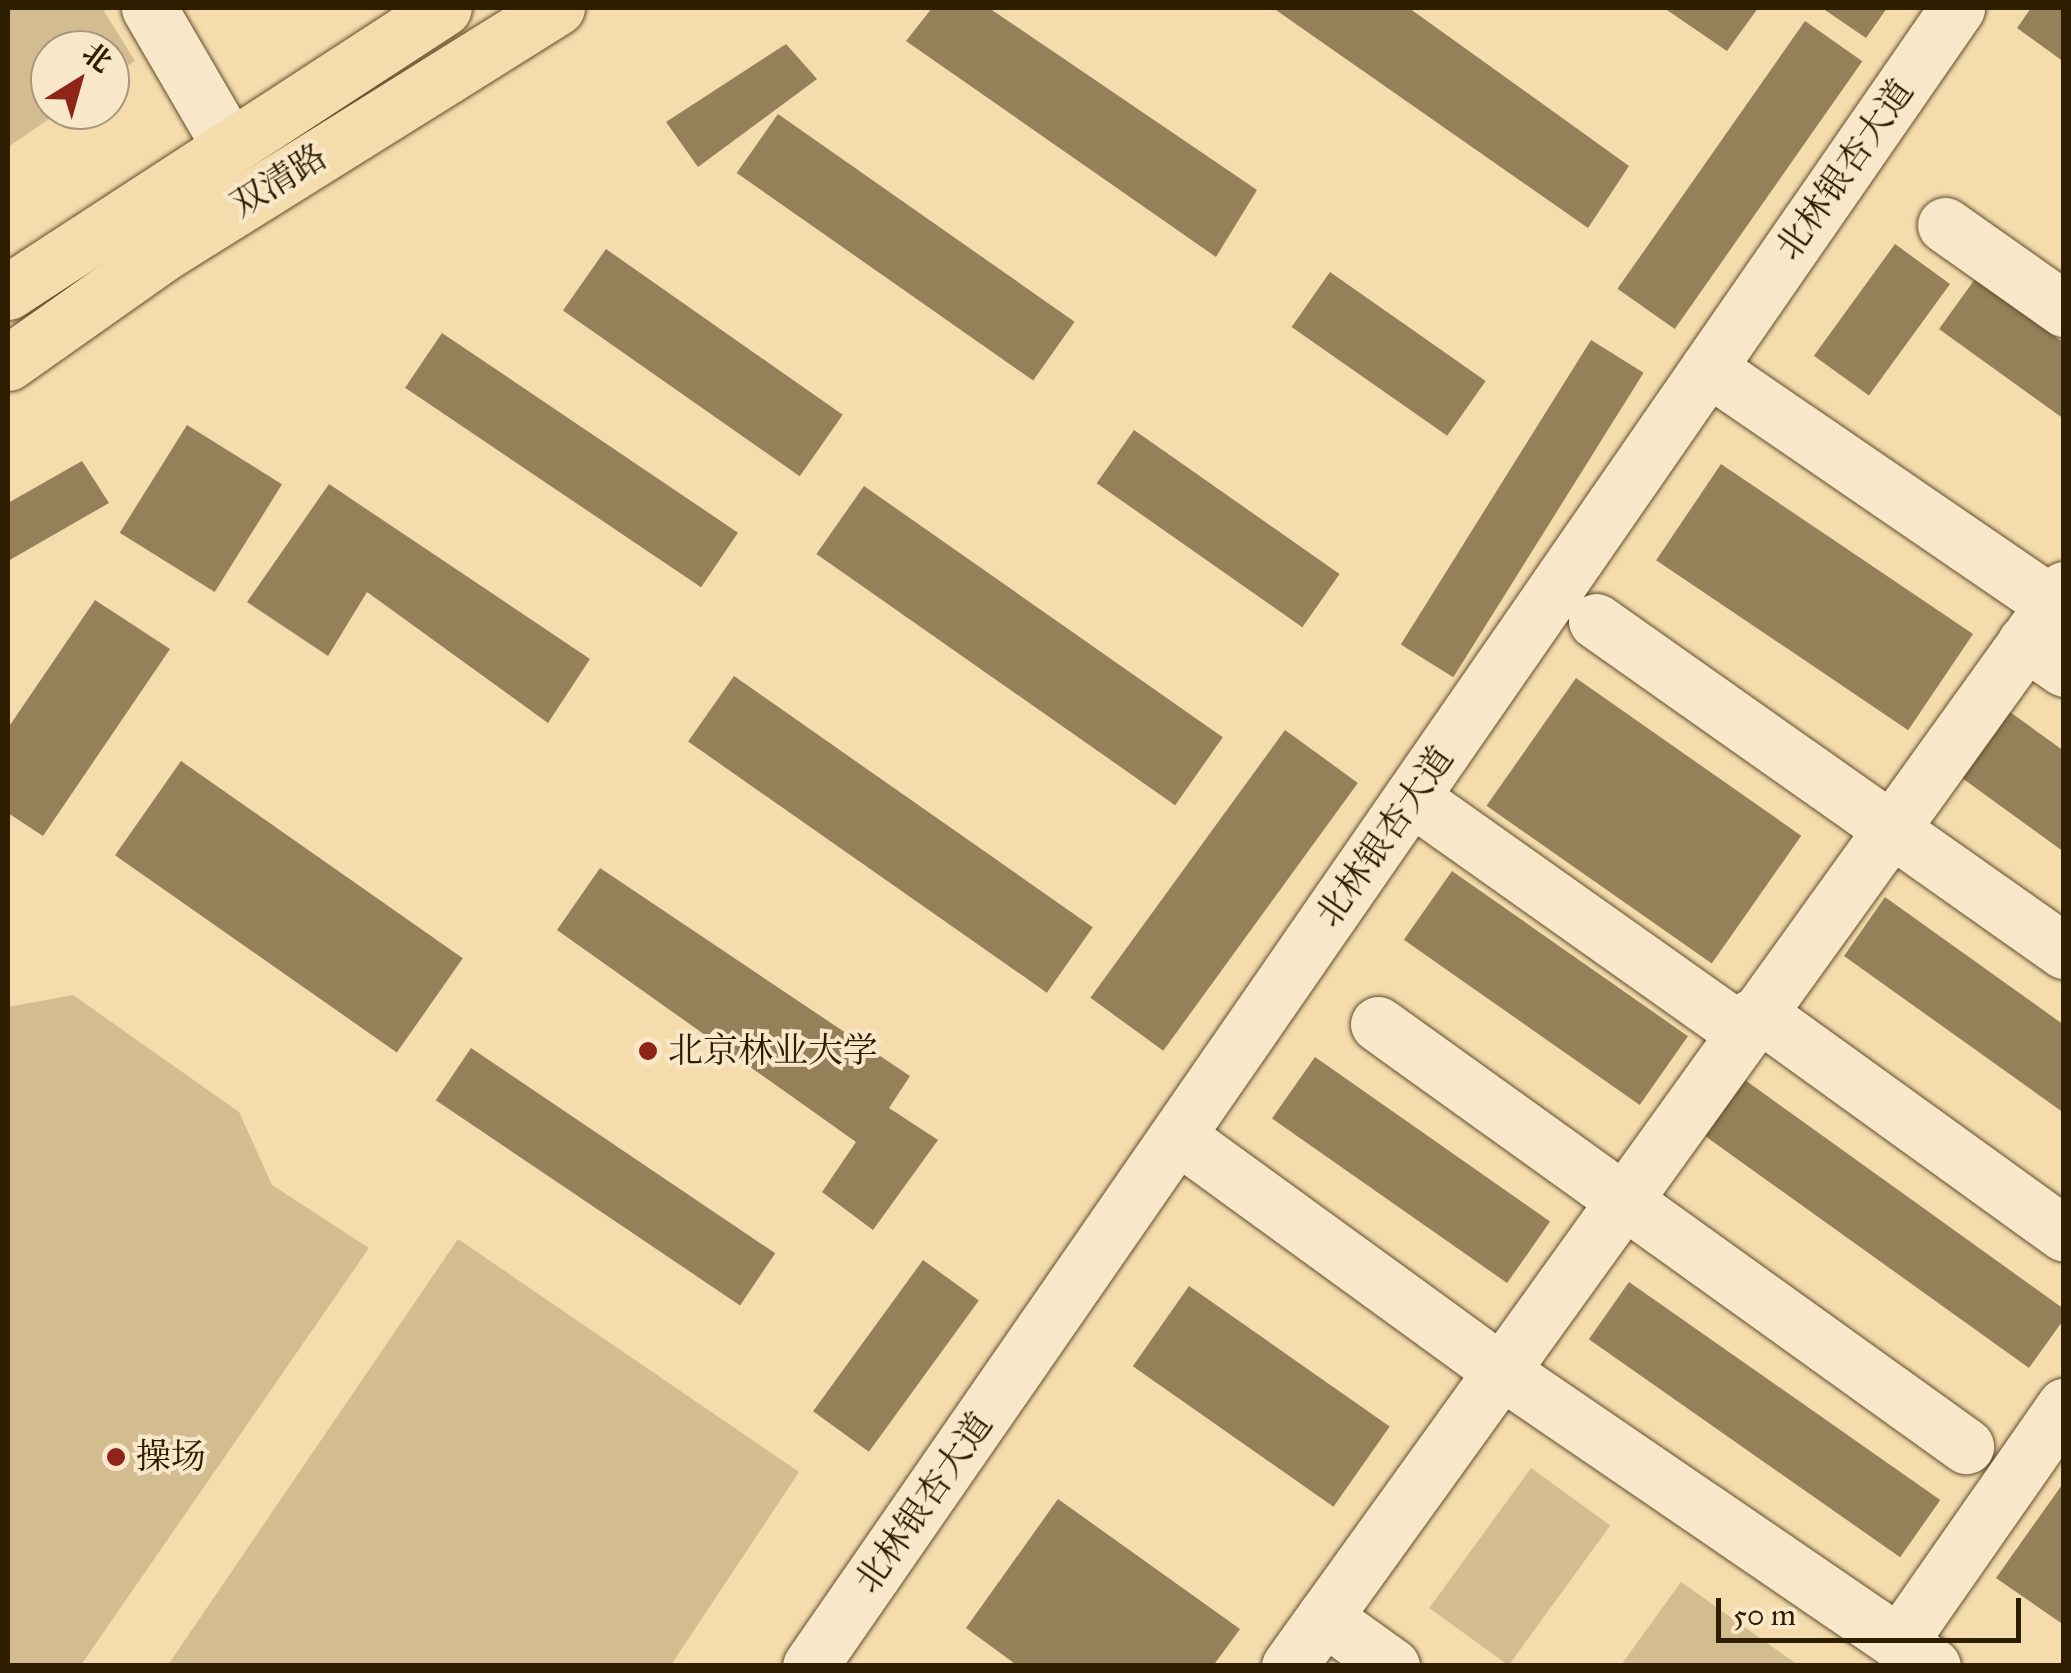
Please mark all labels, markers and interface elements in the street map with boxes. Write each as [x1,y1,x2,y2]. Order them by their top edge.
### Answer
north arrow [30,30,130,130]
text: 北 [75,35,119,80]
street label: 北林银杏大道 [1768,72,1922,268]
street label: 双清路 [223,135,335,227]
street label: 北林银杏大道 [1308,739,1462,935]
place label: 北京林业大学 [668,1030,878,1072]
marker: 北京林业大学 [637,1040,659,1062]
street label: 北林银杏大道 [847,1405,1001,1601]
place label: 操场 [136,1436,206,1478]
marker: 操场 [105,1446,127,1468]
scale bar [1721,1578,2026,1640]
text: 50 m [1733,1597,1796,1633]

